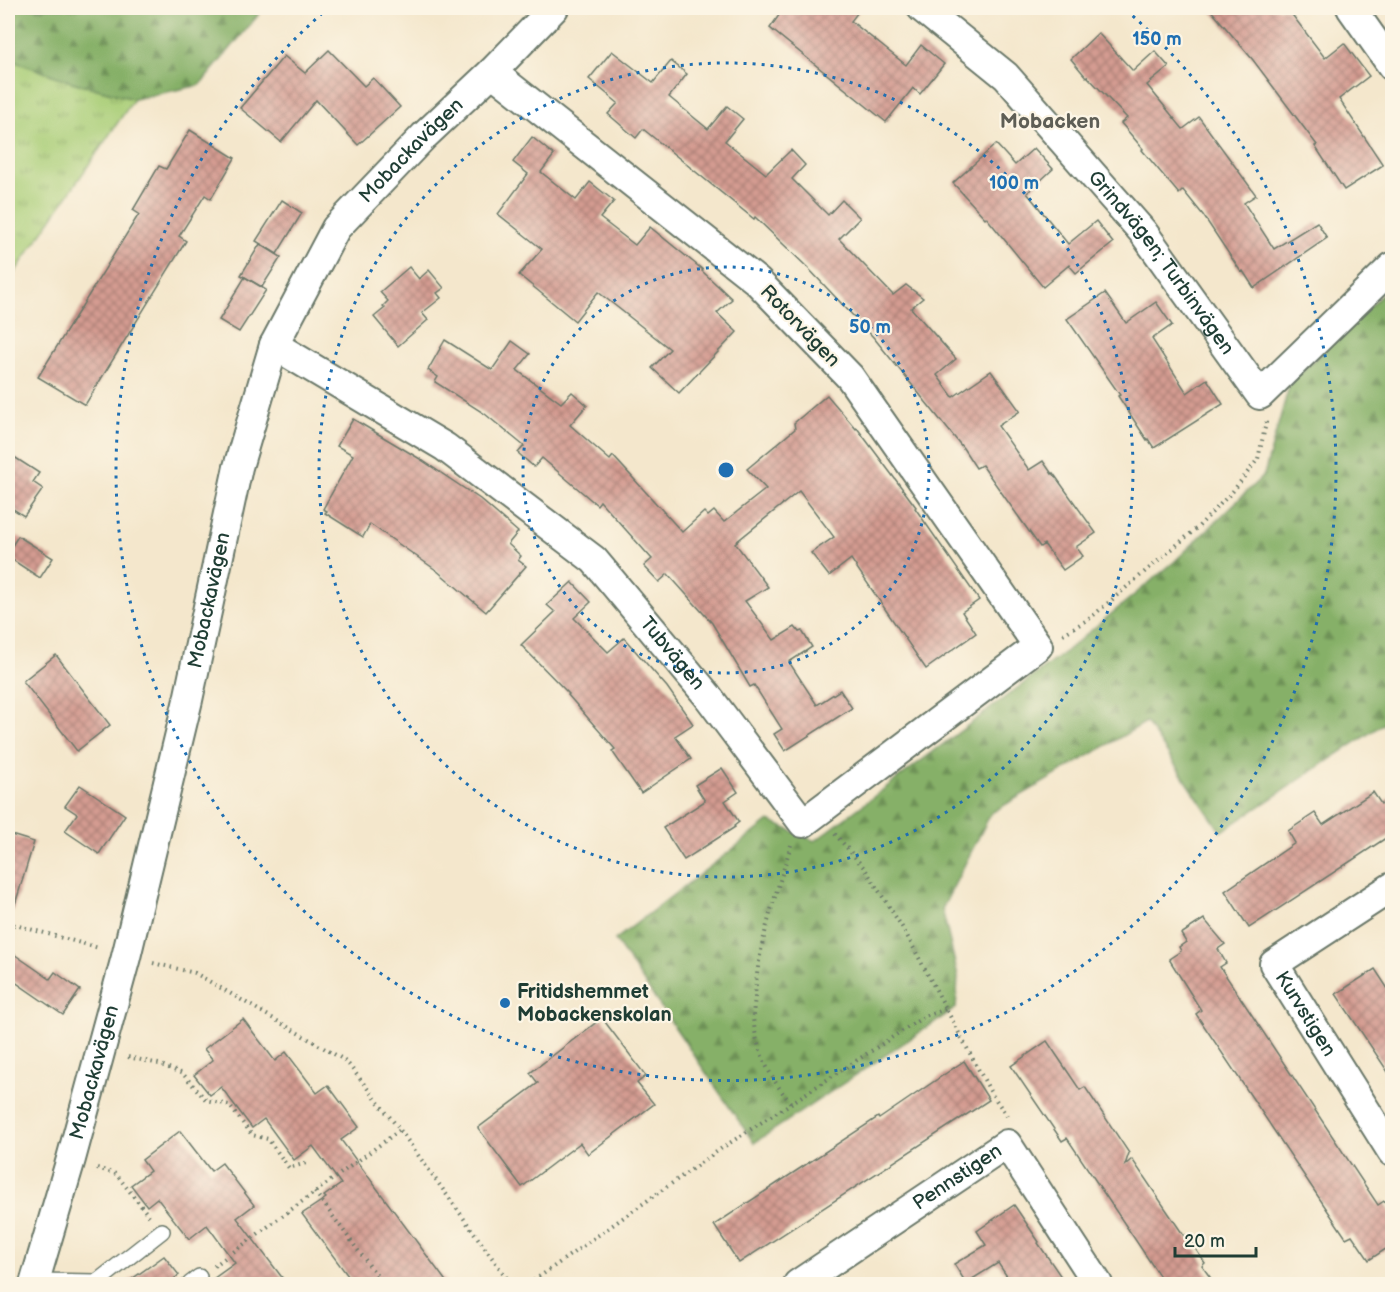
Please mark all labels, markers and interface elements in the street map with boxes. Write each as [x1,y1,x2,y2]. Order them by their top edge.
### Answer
text: 150 m [1132,29,1182,50]
street label: Mobackavägen [354,93,468,208]
district label: Mobacken [1000,109,1100,134]
street label: Grindvägen; Turbinvägen [1083,166,1239,359]
text: 100 m [989,173,1039,194]
street label: Rotorvägen [755,280,845,372]
text: 50 m [849,317,891,338]
centre of rings [716,460,736,480]
street label: Mobackavägen [183,530,236,670]
street label: Tubvägen [635,612,710,695]
street label: Kurvstigen [1270,967,1341,1061]
place label: Fritidshemmet Mobackenskolan [517,980,672,1027]
marker: Fritidshemmet Mobackenskolan [498,996,512,1010]
street label: Mobackavägen [65,1003,124,1142]
street label: Pennstigen [909,1139,1006,1215]
scale bar [1175,1220,1256,1258]
text: 20 m [1184,1231,1225,1252]

